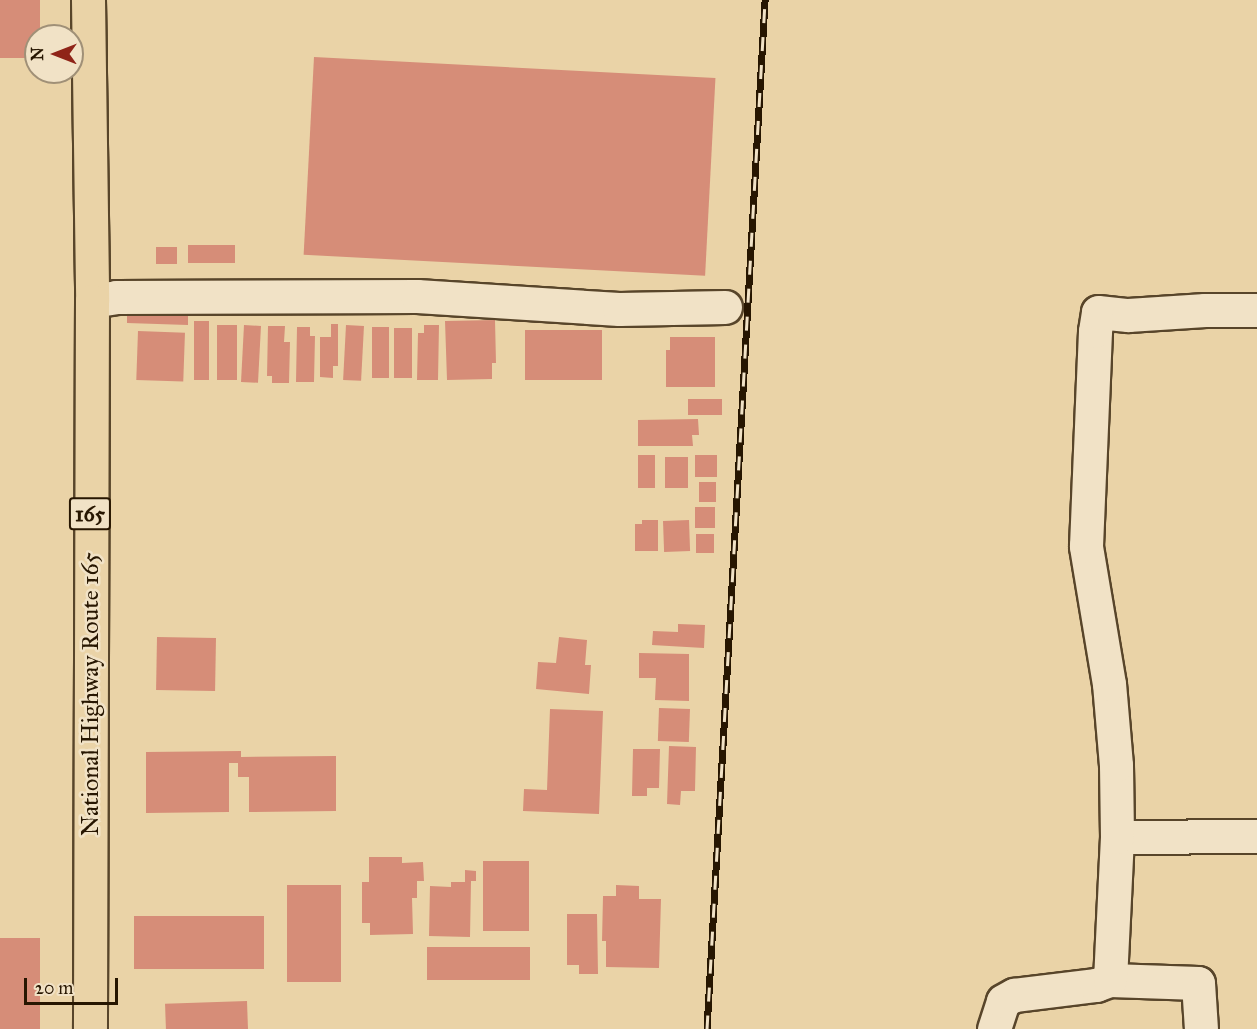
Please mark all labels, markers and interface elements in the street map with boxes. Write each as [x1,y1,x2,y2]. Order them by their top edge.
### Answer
north arrow [24,24,84,84]
text: N [28,47,47,61]
road number: 165 [68,495,112,533]
street label: National Highway Route 165 [77,552,105,836]
scale bar [27,966,122,1004]
text: 20 m [35,977,73,999]

